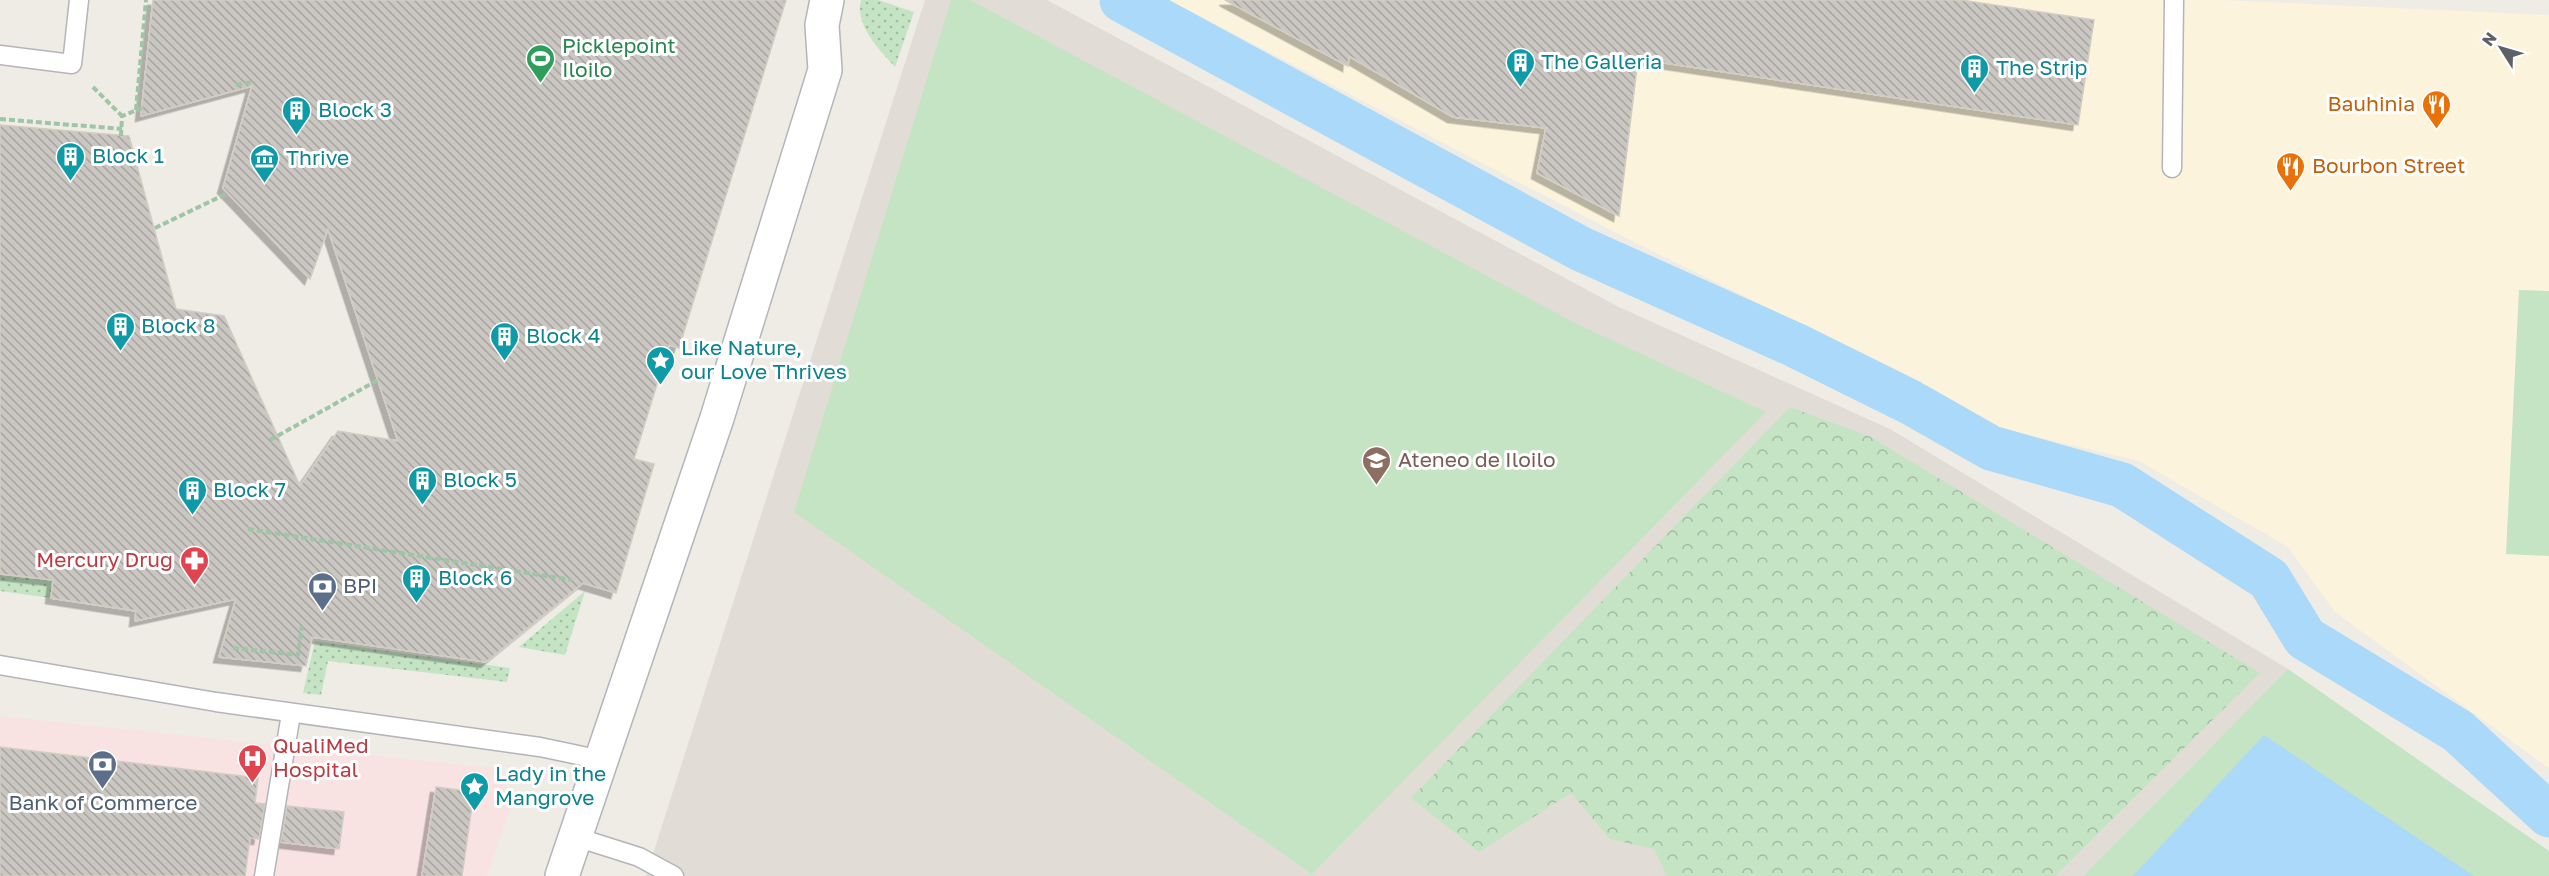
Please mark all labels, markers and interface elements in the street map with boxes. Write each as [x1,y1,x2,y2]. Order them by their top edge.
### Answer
north arrow [2471,18,2531,78]
text: N [2477,28,2501,50]
place label: Picklepoint Iloilo [562,32,676,82]
sports icon: Picklepoint Iloilo [525,42,557,84]
building icon: The Galleria [1504,46,1536,88]
place label: The Galleria [1541,48,1662,74]
building icon: The Strip [1959,52,1991,94]
place label: The Strip [1996,54,2088,80]
restaurant icon: Bauhinia [2420,88,2452,130]
place label: Bauhinia [2327,90,2415,116]
building icon: Block 3 [281,94,313,136]
place label: Block 3 [318,96,392,122]
building icon: Block 1 [55,140,87,182]
place label: Block 1 [92,142,164,168]
museum icon: Thrive [249,142,281,184]
place label: Thrive [286,144,349,170]
restaurant icon: Bourbon Street [2275,150,2307,192]
place label: Bourbon Street [2312,152,2465,178]
building icon: Block 8 [104,310,136,352]
place label: Block 8 [141,312,216,338]
building icon: Block 4 [489,320,521,362]
place label: Block 4 [526,322,601,348]
place label: Like Nature, our Love Thrives [681,334,847,384]
place icon: Like Nature, our Love Thrives [644,344,676,386]
school or university icon: Ateneo de Iloilo [1361,444,1393,486]
place label: Ateneo de Iloilo [1398,446,1556,472]
building icon: Block 5 [406,464,438,506]
place label: Block 5 [443,466,517,492]
building icon: Block 7 [176,474,208,516]
place label: Block 7 [213,476,286,502]
pharmacy icon: Mercury Drug [178,544,210,586]
place label: Mercury Drug [36,546,173,572]
building icon: Block 6 [401,562,433,604]
place label: Block 6 [438,564,512,590]
bank icon: BPI [306,570,338,612]
place label: BPI [343,572,377,598]
place label: QualiMed Hospital [273,732,369,782]
hospital icon: QualiMed Hospital [236,742,268,784]
bank icon: Bank of Commerce [87,748,119,790]
place label: Lady in the Mangrove [495,760,606,810]
place icon: Lady in the Mangrove [458,770,490,812]
place label: Bank of Commerce [8,789,198,815]

